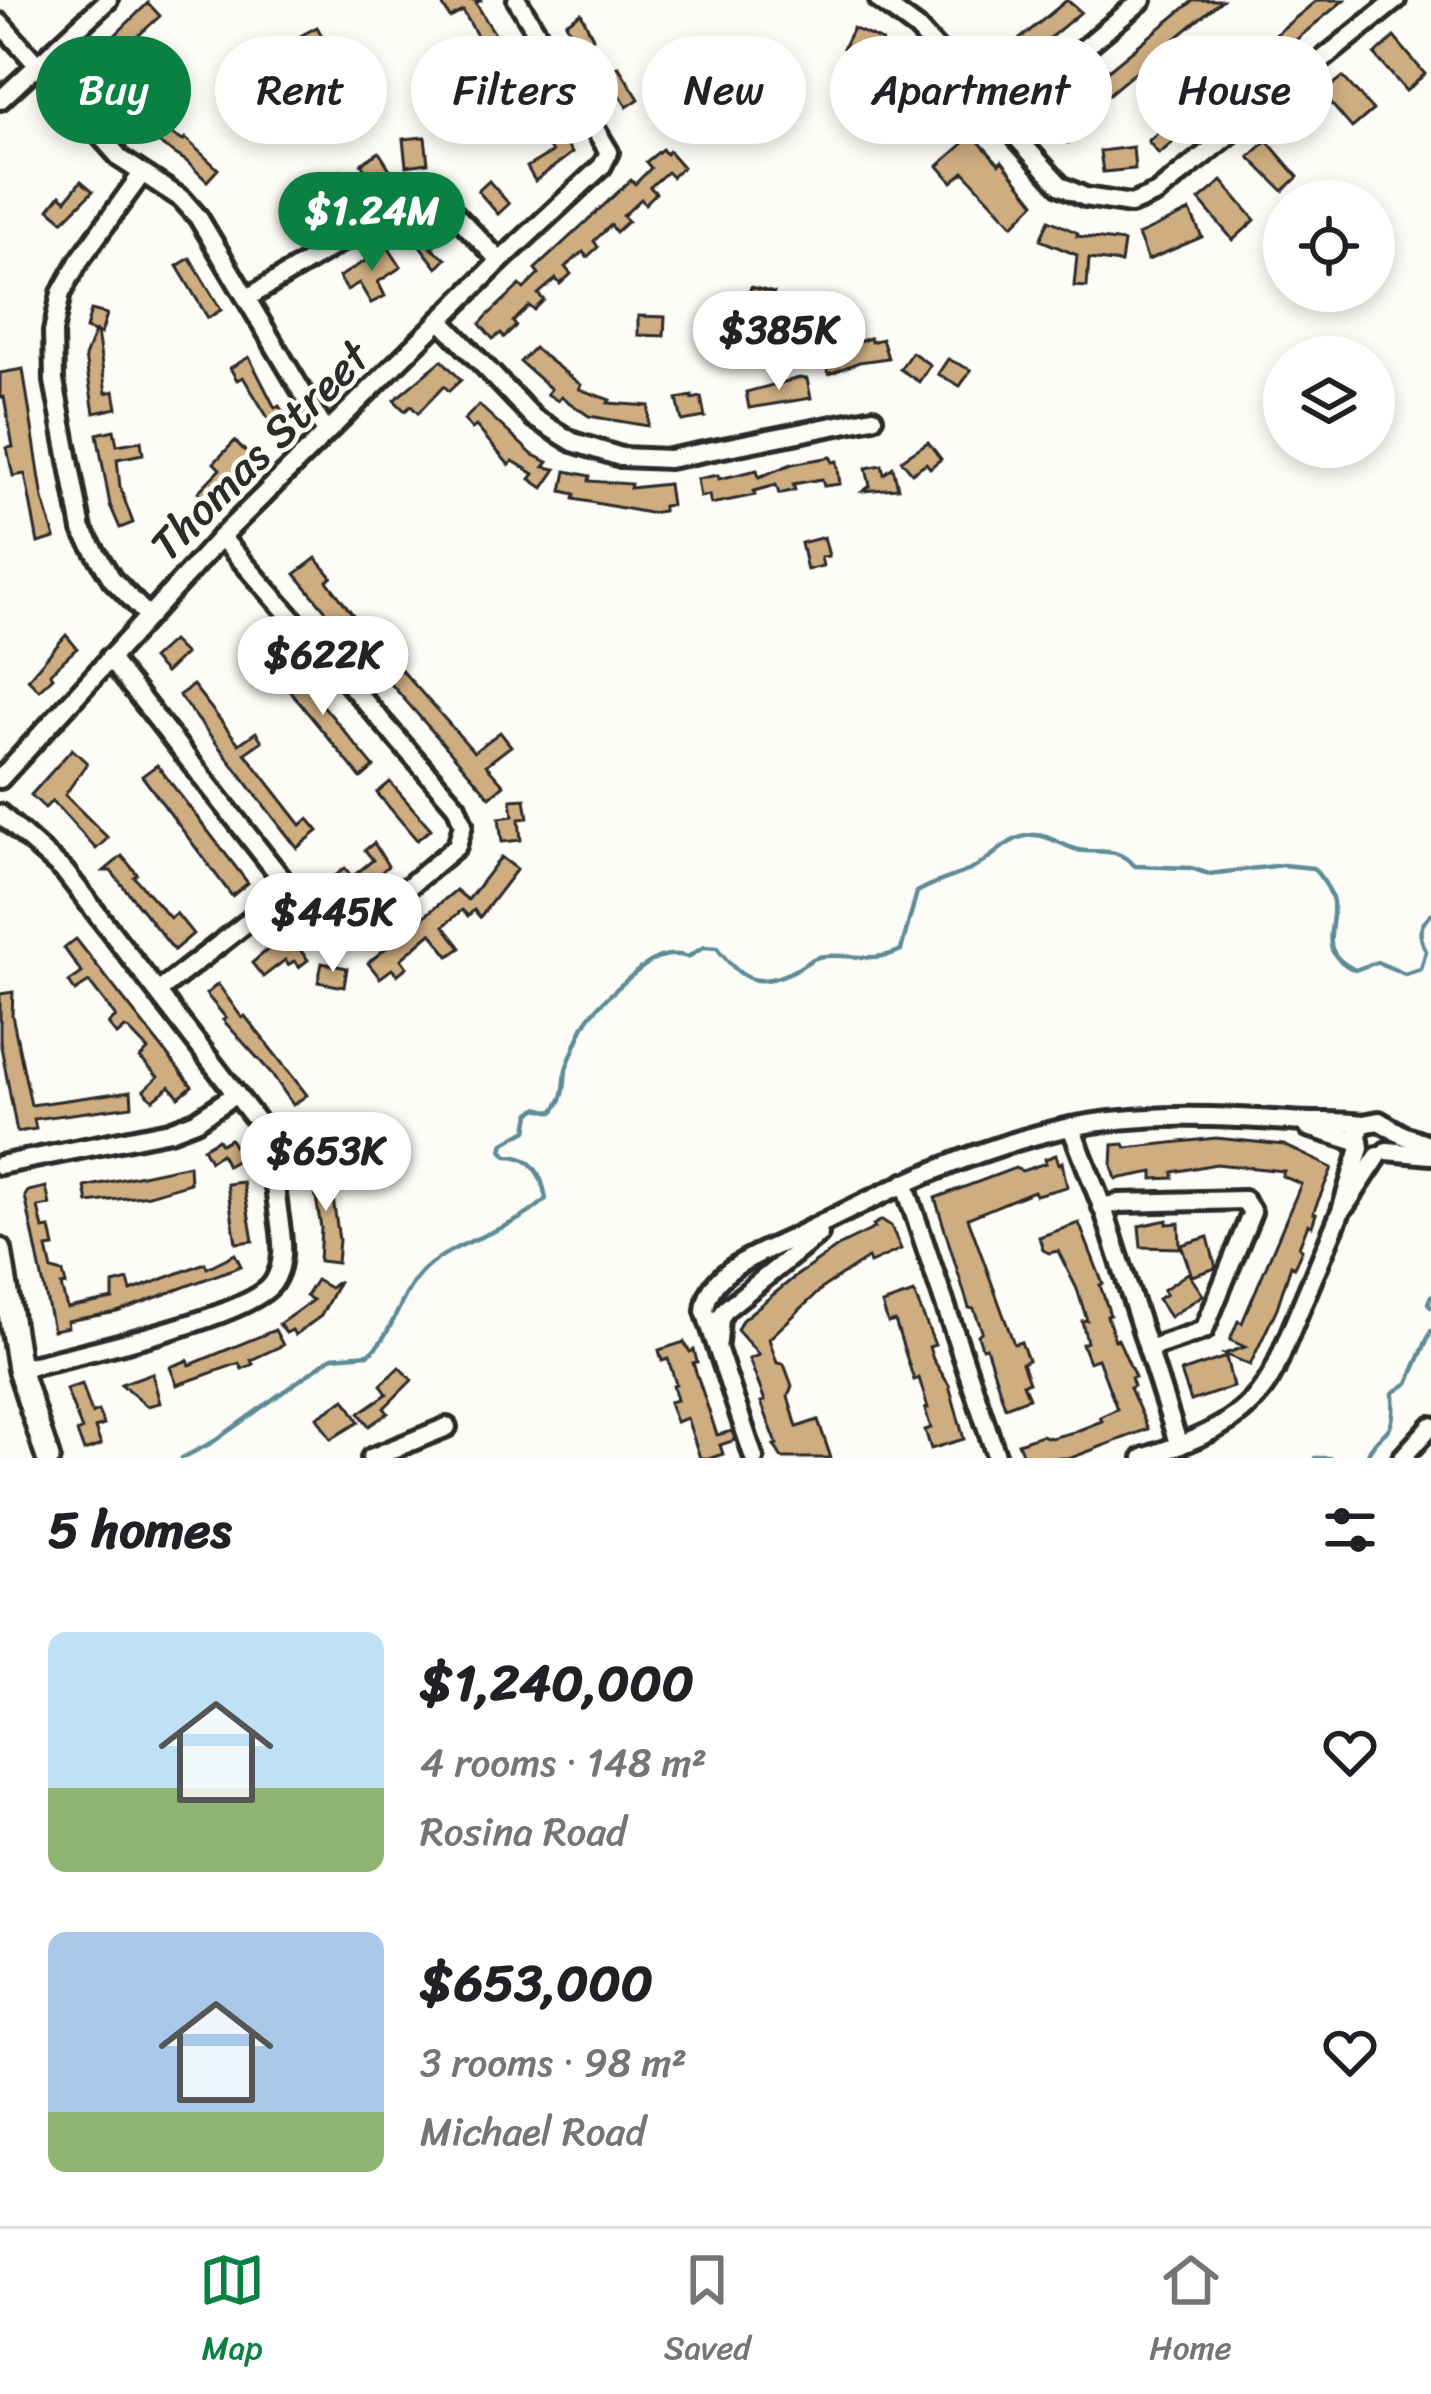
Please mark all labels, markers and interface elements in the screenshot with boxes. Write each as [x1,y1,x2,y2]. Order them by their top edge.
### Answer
chip: Buy [36,36,191,144]
chip: Rent [215,36,387,144]
chip: Filters [411,36,618,144]
chip: New [642,36,806,144]
chip: Apartment [830,36,1112,144]
chip: House [1136,36,1333,144]
pin: $1.24M [274,172,470,274]
text: $1.24M [305,176,439,245]
map controls [1263,180,1395,468]
button: locate [1263,180,1395,312]
pin: $385K [695,291,863,393]
text: $385K [720,295,838,364]
street label: Thomas Street [130,319,391,581]
button: layers [1263,336,1395,468]
pin: $622K [239,616,407,718]
text: $622K [264,620,382,689]
pin: $445K [249,873,417,975]
text: $445K [272,877,394,946]
pin: $653K [242,1112,410,1214]
text: $653K [267,1116,385,1185]
text: 5 homes [48,1485,231,1575]
icon: filters [1317,1497,1383,1563]
text: $1,240,000 [420,1638,694,1728]
icon: home [144,1680,288,1824]
icon: heart [1317,1719,1383,1785]
text: 4 rooms · 148 m² [420,1728,707,1797]
text: Rosina Road [420,1797,627,1866]
text: $653,000 [420,1938,653,2028]
icon: home [144,1980,288,2124]
icon: heart [1317,2019,1383,2085]
text: 3 rooms · 98 m² [420,2028,687,2097]
text: Michael Road [420,2097,646,2166]
tab: Map [199,2247,265,2377]
tab: Saved [664,2247,751,2377]
tab: Home [1149,2247,1232,2377]

